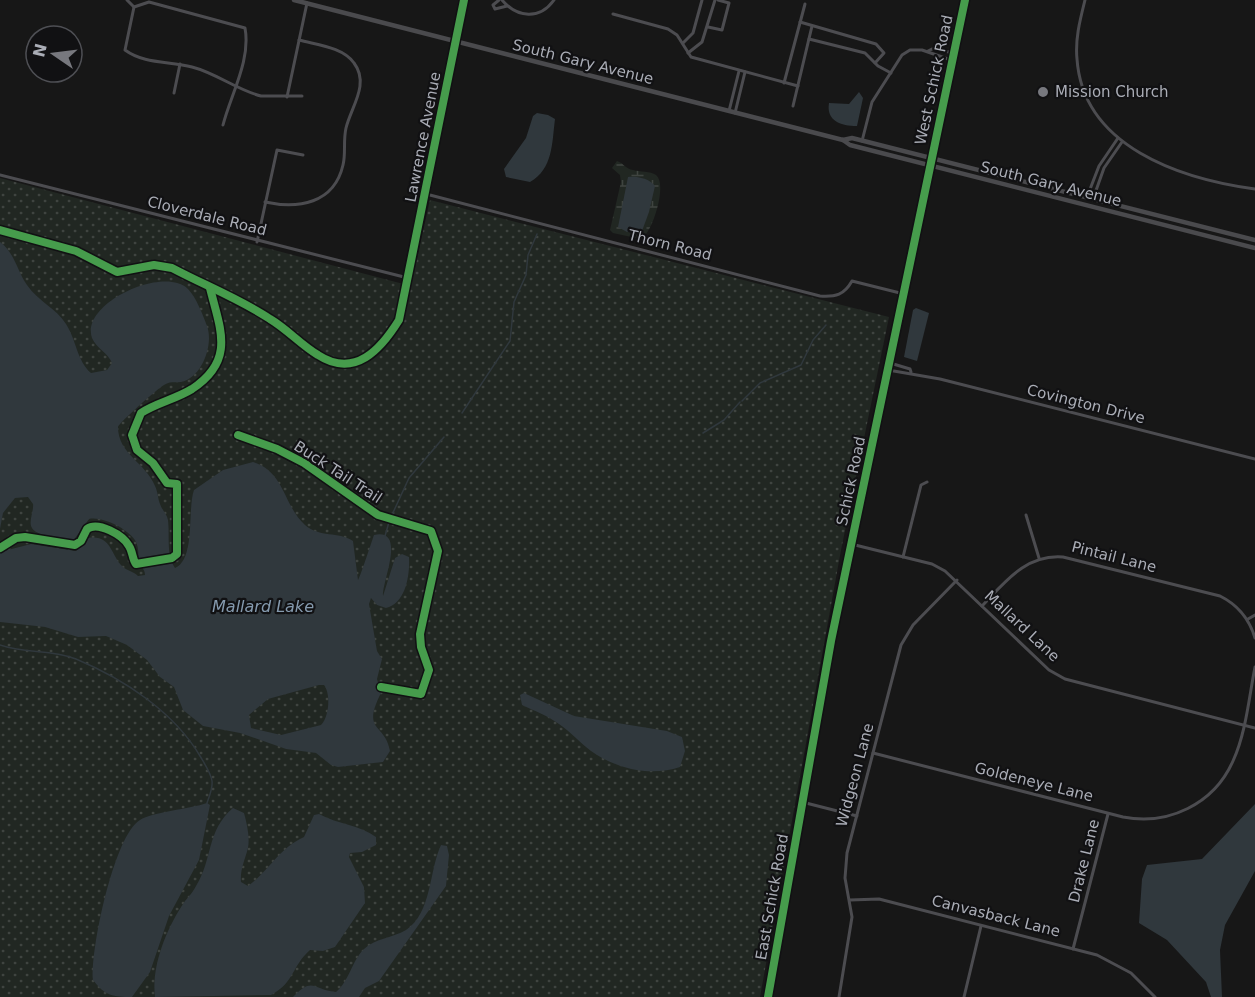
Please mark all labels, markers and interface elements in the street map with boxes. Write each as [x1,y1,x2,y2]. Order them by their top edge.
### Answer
street label: West Schick Road [911,13,957,147]
north arrow [24,24,84,84]
street label: South Gary Avenue [511,36,655,88]
text: N [29,42,51,59]
street label: Lawrence Avenue [402,70,444,204]
place label: Mission Church [1055,83,1168,101]
marker: Mission Church [1036,85,1050,99]
street label: South Gary Avenue [979,158,1123,210]
street label: Cloverdale Road [145,192,269,240]
street label: Thorn Road [625,226,714,264]
street label: Covington Drive [1025,381,1147,427]
street label: Schick Road [833,435,869,527]
street label: Buck Tail Trail [291,437,385,507]
street label: Pintail Lane [1070,538,1158,576]
street label: Mallard Lane [981,587,1063,665]
water label: Mallard Lake [212,597,314,616]
street label: Widgeon Lane [833,721,877,829]
street label: Goldeneye Lane [973,759,1095,805]
street label: Drake Lane [1065,817,1103,905]
street label: East Schick Road [752,832,792,962]
street label: Canvasback Lane [930,891,1062,941]

